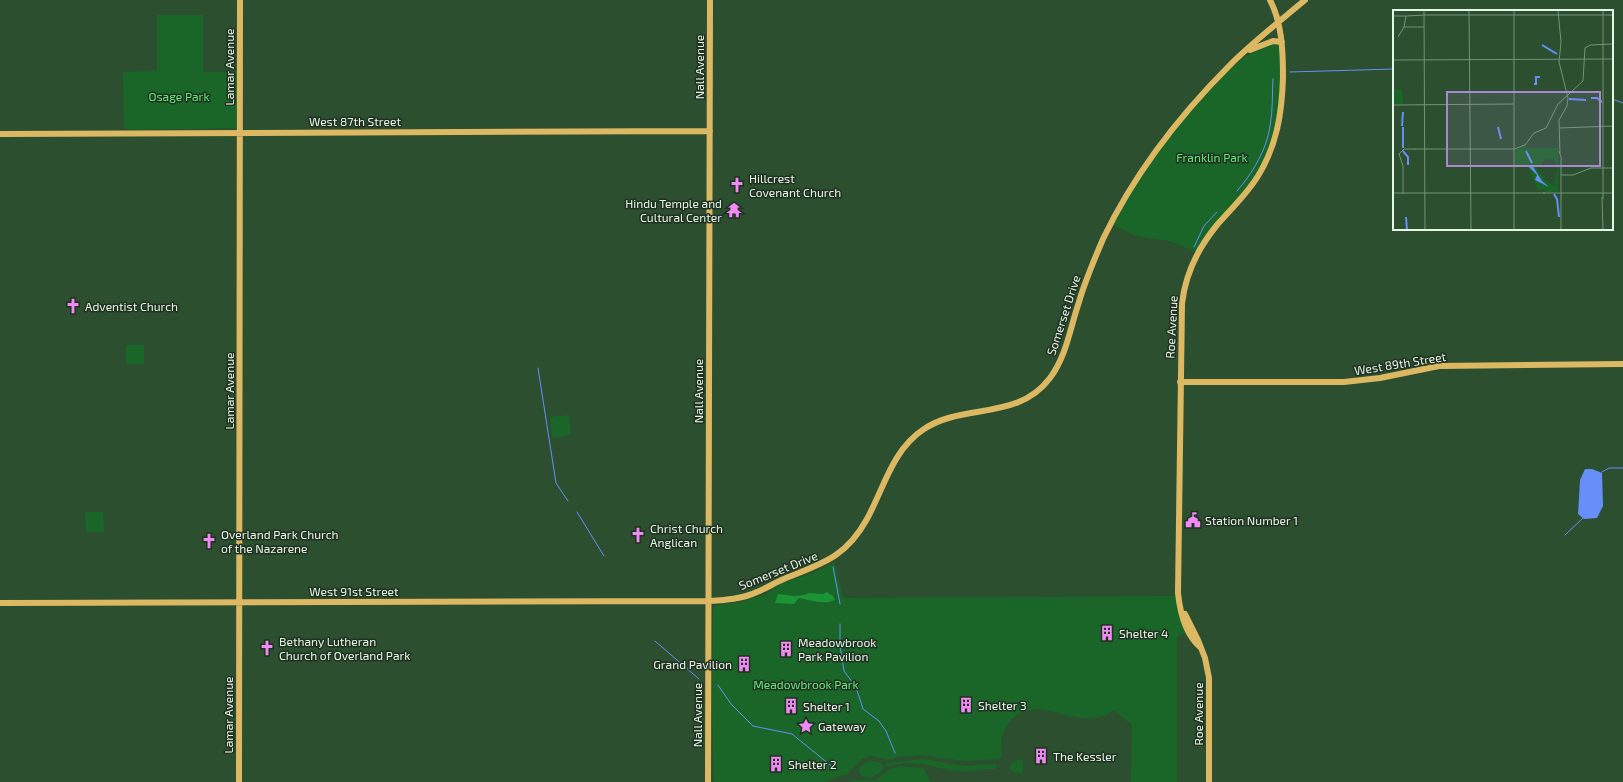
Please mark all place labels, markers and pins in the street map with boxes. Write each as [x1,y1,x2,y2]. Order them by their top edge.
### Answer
place label: Hillcrest Covenant Church [749,171,841,199]
church icon: Hillcrest Covenant Church [728,176,746,194]
place label: Hindu Temple and Cultural Center [625,196,722,224]
temple icon: Hindu Temple and Cultural Center [725,201,743,219]
church icon: Adventist Church [64,297,82,315]
place label: Adventist Church [85,299,178,313]
public building icon: Station Number 1 [1184,511,1202,529]
place label: Station Number 1 [1205,513,1298,527]
place label: Christ Church Anglican [650,521,723,549]
church icon: Christ Church Anglican [629,526,647,544]
place label: Overland Park Church of the Nazarene [221,527,339,555]
church icon: Overland Park Church of the Nazarene [200,532,218,550]
building icon: Shelter 4 [1098,624,1116,642]
place label: Shelter 4 [1119,626,1168,640]
place label: Bethany Lutheran Church of Overland Park [279,634,410,662]
place label: Meadowbrook Park Pavilion [798,635,876,663]
church icon: Bethany Lutheran Church of Overland Park [258,639,276,657]
building icon: Meadowbrook Park Pavilion [777,640,795,658]
building icon: Grand Pavilion [735,655,753,673]
place label: Grand Pavilion [653,657,732,671]
building icon: Shelter 3 [957,696,975,714]
building icon: Shelter 1 [782,697,800,715]
place label: Shelter 3 [978,698,1027,712]
place label: Shelter 1 [803,699,850,713]
place icon: Gateway [797,717,815,735]
place label: Gateway [818,719,867,733]
building icon: The Kessler [1032,747,1050,765]
place label: The Kessler [1053,749,1117,763]
building icon: Shelter 2 [767,755,785,773]
place label: Shelter 2 [788,757,837,771]

